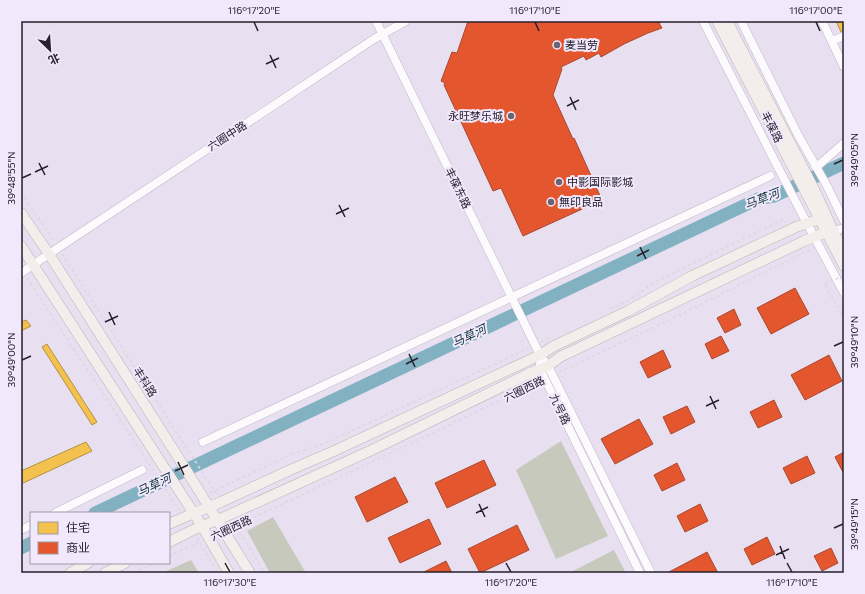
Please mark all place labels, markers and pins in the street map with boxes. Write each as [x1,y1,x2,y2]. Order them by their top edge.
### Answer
place label: 麦当劳 [565,38,598,51]
marker: 麦当劳 [552,40,562,50]
place label: 永旺梦乐城 [448,109,503,122]
marker: 永旺梦乐城 [506,111,516,121]
place label: 中影国际影城 [567,175,633,188]
marker: 中影国际影城 [554,177,564,187]
place label: 無印良品 [559,195,603,208]
marker: 無印良品 [546,197,556,207]

